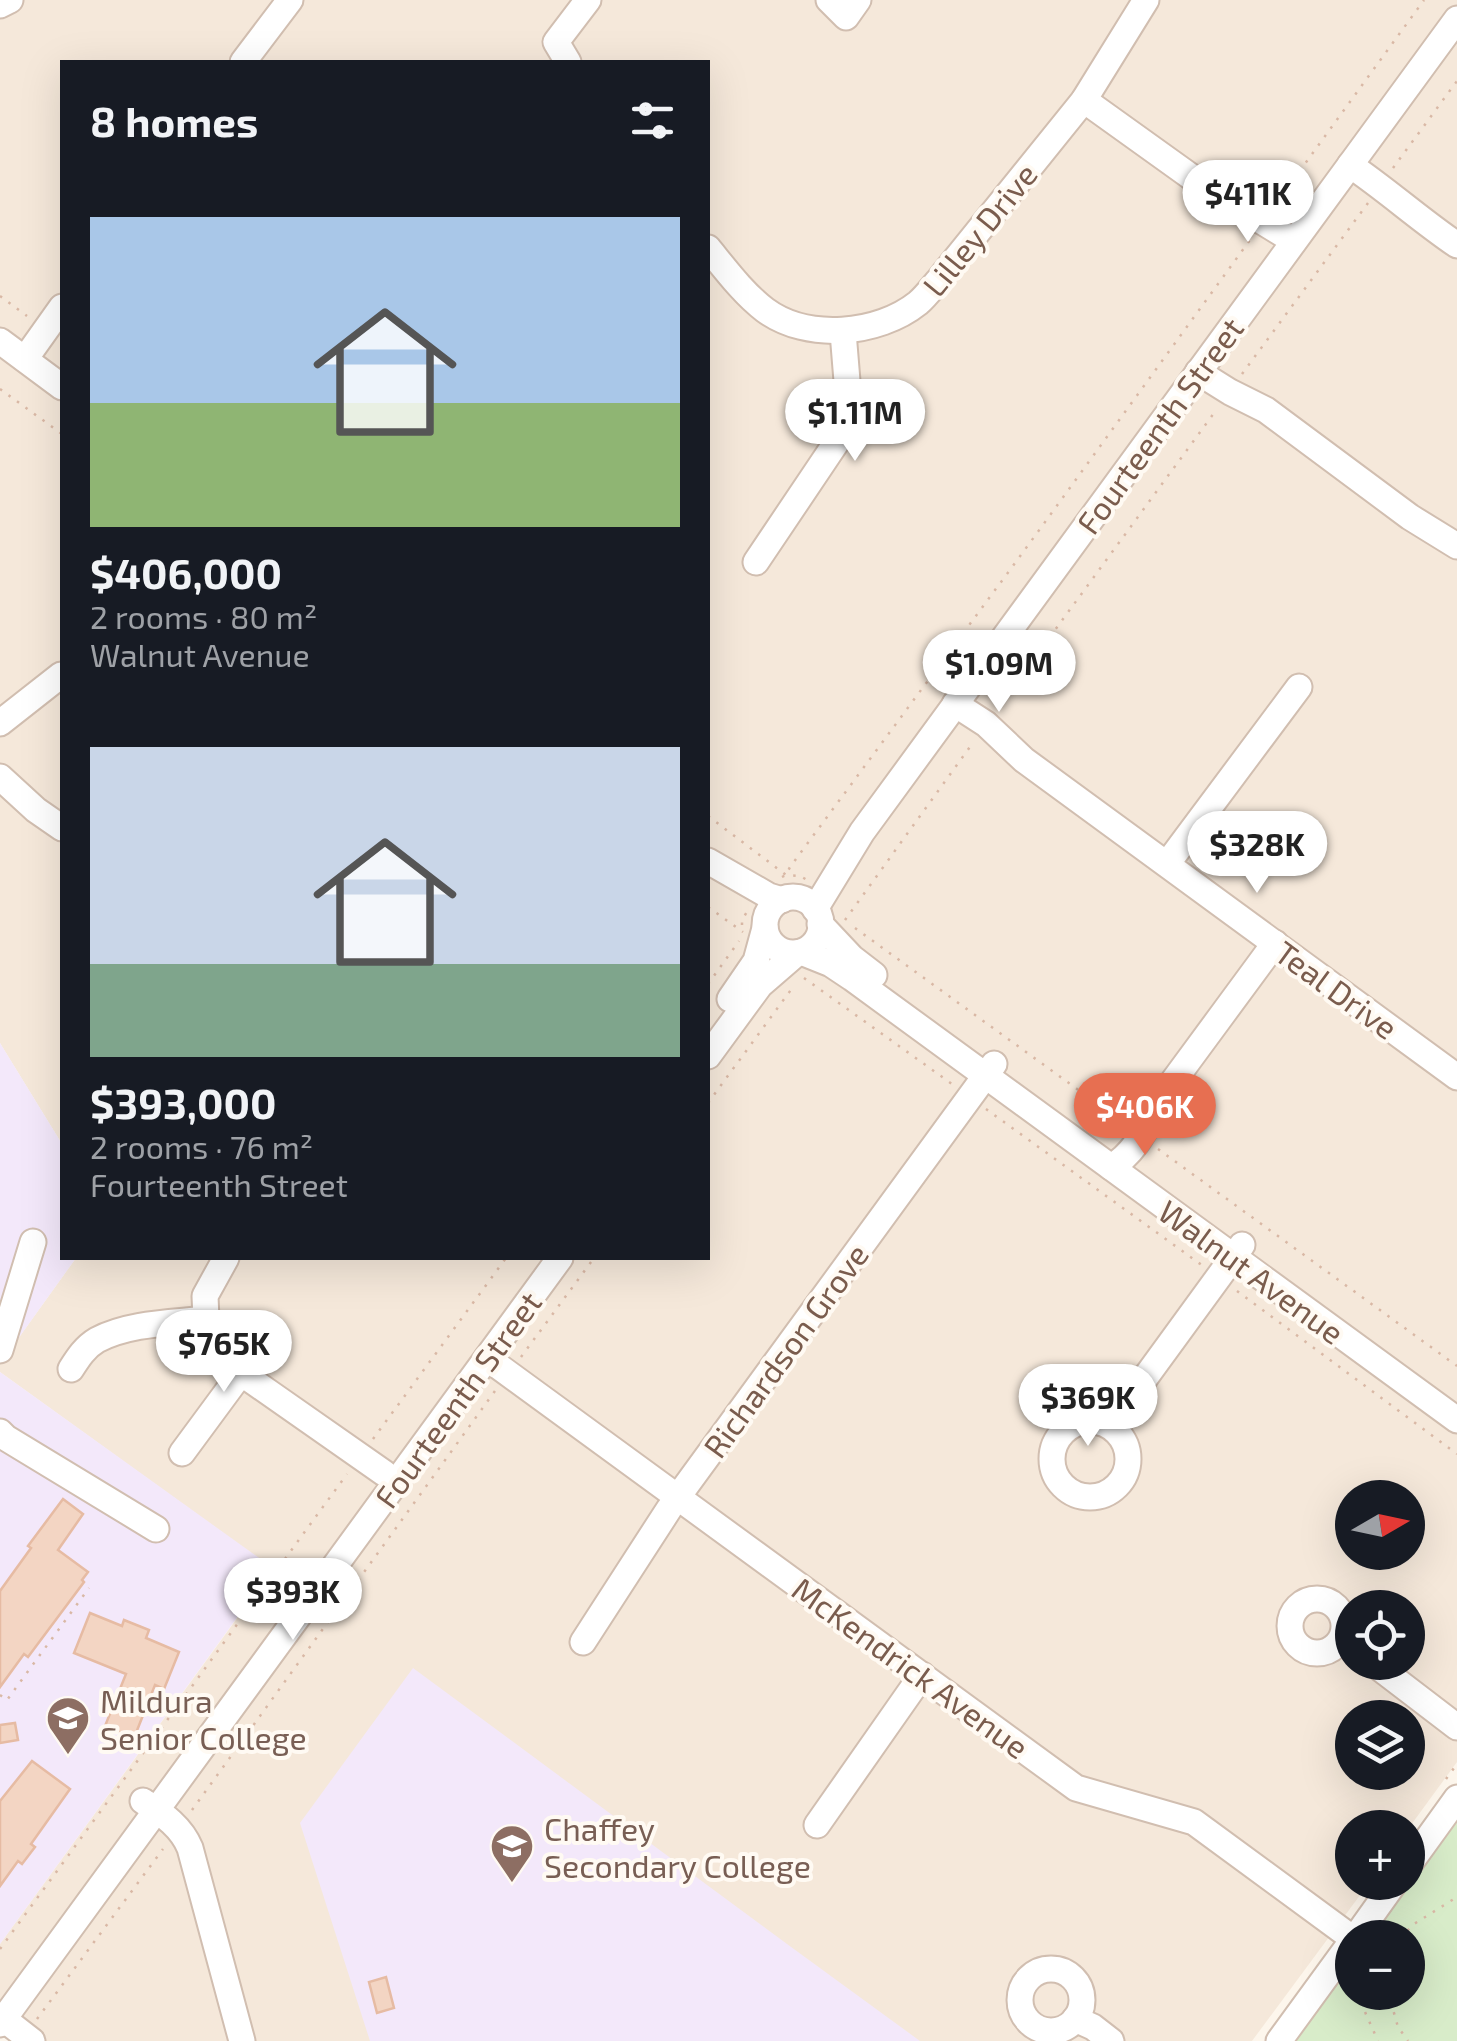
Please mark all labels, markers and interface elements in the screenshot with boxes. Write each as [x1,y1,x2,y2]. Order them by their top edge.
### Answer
icon: filters [625,93,680,148]
text: 8 homes [90,95,258,145]
street label: Lilley Drive [914,155,1044,303]
pin: $411K [1178,160,1318,245]
text: $411K [1205,173,1291,211]
icon: home [295,282,475,462]
street label: Fourteenth Street [1068,309,1250,541]
pin: $1.11M [774,379,936,464]
text: $1.11M [807,392,903,430]
text: $406,000 [90,547,282,597]
text: 2 rooms · 80 m² [90,597,317,635]
pin: $1.09M [918,630,1080,715]
text: Walnut Avenue [90,635,310,673]
text: $1.09M [945,643,1053,681]
pin: $328K [1187,811,1327,896]
icon: home [295,812,475,992]
text: $328K [1209,824,1305,862]
street label: Teal Drive [1269,932,1405,1046]
pin: $406K [1075,1073,1215,1158]
text: $393,000 [90,1077,276,1127]
text: $406K [1096,1086,1194,1124]
text: 2 rooms · 76 m² [90,1127,313,1165]
text: Fourteenth Street [90,1165,348,1203]
street label: Walnut Avenue [1152,1191,1352,1351]
street label: Richardson Grove [695,1236,875,1464]
street label: Fourteenth Street [366,1283,548,1515]
pin: $765K [154,1310,294,1395]
text: $765K [178,1323,270,1361]
pin: $369K [1018,1364,1158,1449]
text: $369K [1041,1377,1135,1415]
north arrow [1335,1480,1425,1570]
map controls [1335,1480,1425,2010]
pin: $393K [223,1558,363,1643]
street label: McKendrick Avenue [786,1569,1036,1765]
text: $393K [246,1571,340,1609]
button: locate [1335,1590,1425,1680]
place label: Mildura Senior College [100,1681,307,1756]
school or university icon: Mildura Senior College [45,1695,91,1756]
button: layers [1335,1700,1425,1790]
place label: Chaffey Secondary College [544,1809,811,1884]
button: + [1335,1810,1425,1900]
school or university icon: Chaffey Secondary College [489,1823,535,1884]
button: − [1335,1920,1425,2010]

